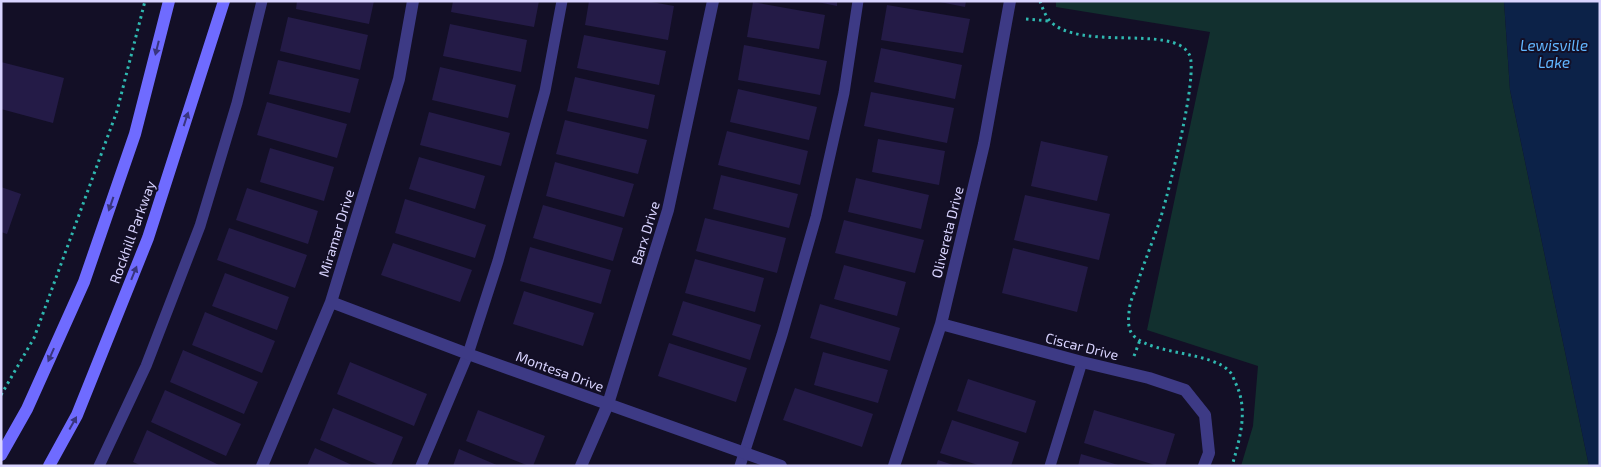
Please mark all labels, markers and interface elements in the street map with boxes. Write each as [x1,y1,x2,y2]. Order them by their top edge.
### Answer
water label: Lewisville Lake [1520,36,1588,71]
one-way arrow [153,41,161,56]
one-way arrow [183,111,190,126]
street label: Rockhill Parkway [105,178,159,286]
street label: Olivereta Drive [927,184,967,280]
street label: Miramar Drive [315,187,357,279]
one-way arrow [107,197,114,212]
street label: Barx Drive [627,199,663,267]
one-way arrow [131,265,138,280]
street label: Ciscar Drive [1044,329,1120,363]
street label: Montesa Drive [514,347,606,395]
one-way arrow [47,348,55,362]
one-way arrow [69,416,77,430]

